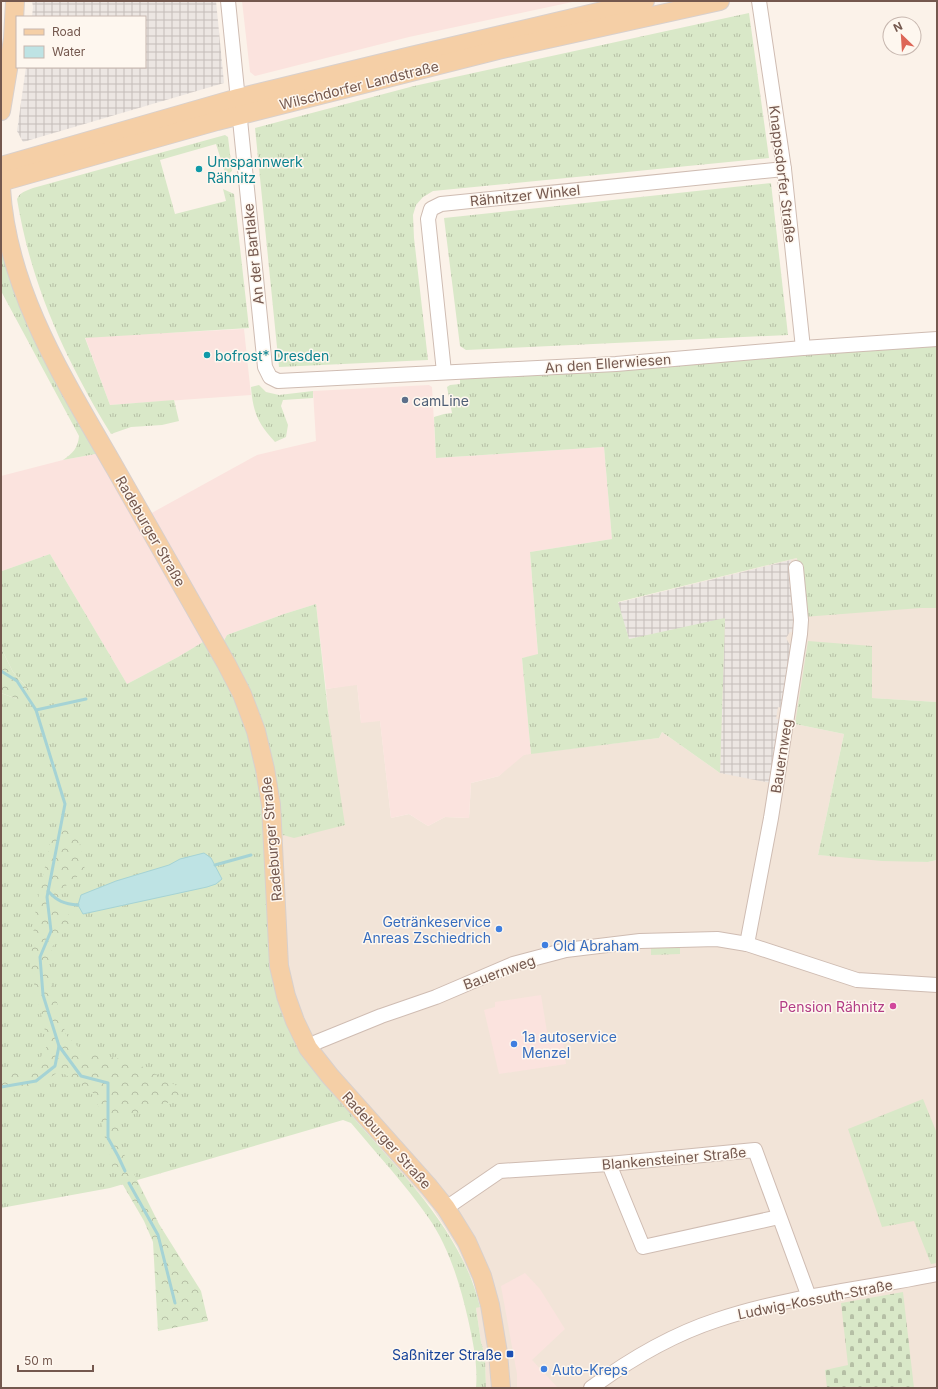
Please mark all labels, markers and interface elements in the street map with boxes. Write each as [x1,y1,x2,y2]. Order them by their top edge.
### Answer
legend [16,16,146,68]
north arrow [882,16,922,56]
text: N [891,19,905,35]
text: Road [52,24,81,39]
text: Water [52,44,86,59]
street label: Wilschdorfer Landstraße [278,57,440,113]
street label: Knappsdorfer Straße [766,104,800,244]
place label: Umspannwerk Rähnitz [207,153,303,186]
marker: Umspannwerk Rähnitz [194,164,204,174]
street label: Rähnitzer Winkel [469,181,581,209]
street label: An der Bartlake [239,203,267,305]
place label: bofrost* Dresden [215,347,329,364]
marker: bofrost* Dresden [202,350,212,360]
street label: An den Ellerwiesen [544,350,672,376]
place label: camLine [413,392,469,409]
marker: camLine [400,395,410,405]
street label: Radeburger Straße [112,473,190,589]
street label: Bauernweg [767,718,795,794]
street label: Radeburger Straße [257,776,285,902]
place label: Getränkeservice Anreas Zschiedrich [363,913,491,946]
marker: Getränkeservice Anreas Zschiedrich [494,924,504,934]
place label: Old Abraham [553,937,639,954]
marker: Old Abraham [540,940,550,950]
street label: Bauernweg [461,951,537,993]
place label: Pension Rähnitz [779,998,885,1015]
marker: Pension Rähnitz [888,1001,898,1011]
place label: 1a autoservice Menzel [522,1028,617,1061]
marker: 1a autoservice Menzel [509,1039,519,1049]
street label: Radeburger Straße [339,1088,435,1192]
street label: Blankensteiner Straße [601,1143,747,1173]
street label: Ludwig-Kossuth-Straße [736,1276,894,1322]
place label: Saßnitzer Straße [392,1346,502,1363]
scale bar [18,1347,93,1373]
marker: Saßnitzer Straße [505,1349,515,1359]
text: 50 m [24,1353,53,1368]
place label: Auto-Kreps [552,1361,628,1378]
marker: Auto-Kreps [539,1364,549,1374]

